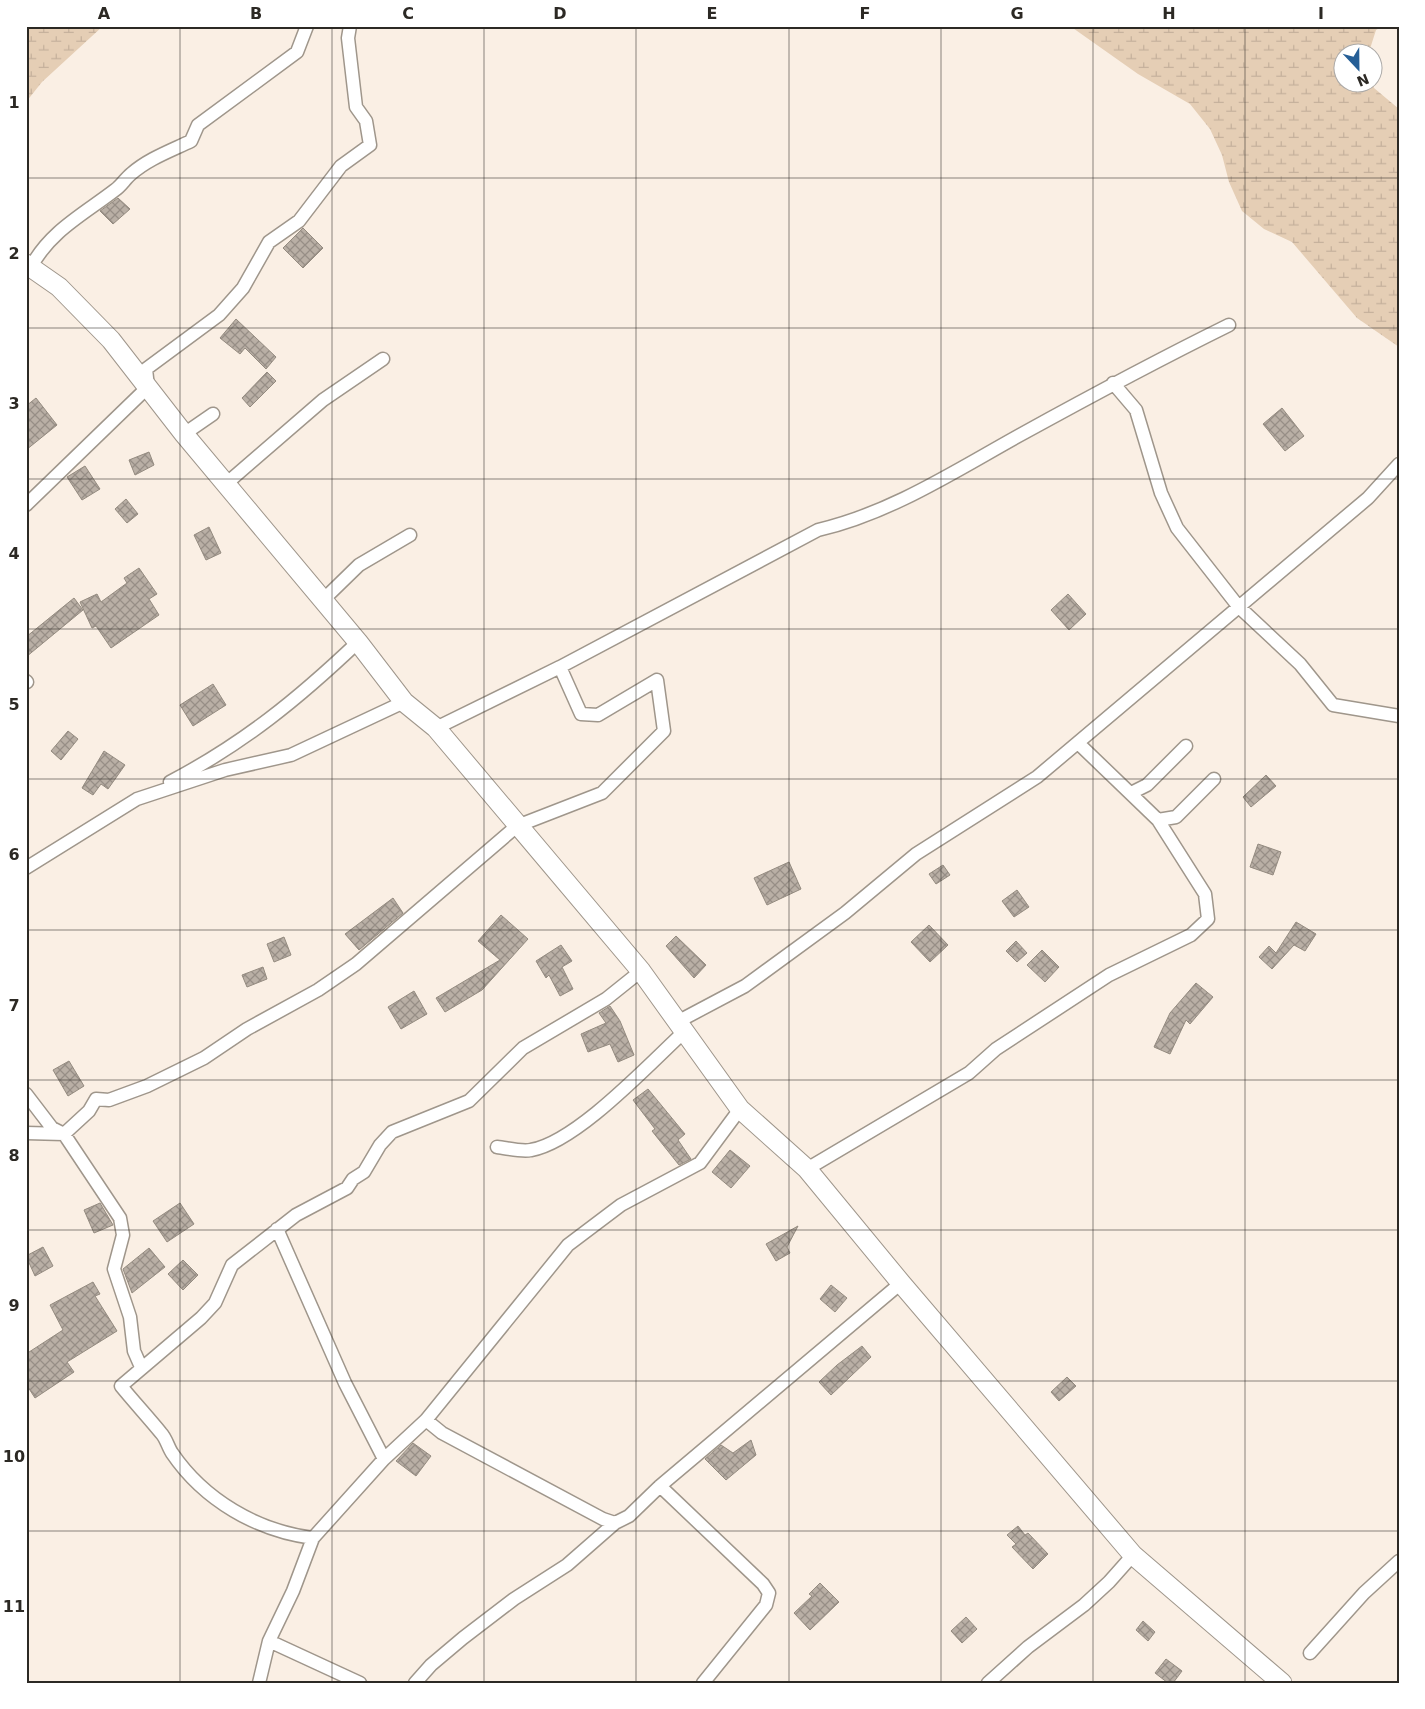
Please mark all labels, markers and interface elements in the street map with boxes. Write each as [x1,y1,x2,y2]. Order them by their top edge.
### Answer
text: A [98,4,111,23]
text: B [250,4,262,23]
text: C [402,4,414,23]
text: D [553,4,567,23]
text: E [707,4,717,23]
text: F [860,4,870,23]
text: G [1010,4,1024,23]
text: H [1162,4,1176,23]
text: I [1318,4,1324,23]
north arrow [1332,42,1382,92]
text: N [1354,70,1371,90]
text: 1 [8,93,20,112]
text: 2 [8,244,20,263]
text: 3 [8,394,20,413]
text: 4 [8,544,20,563]
text: 5 [8,695,20,714]
text: 6 [8,845,20,864]
text: 7 [8,996,20,1015]
text: 8 [8,1146,20,1165]
text: 9 [8,1296,20,1315]
text: 10 [3,1447,25,1466]
text: 11 [3,1597,25,1616]

